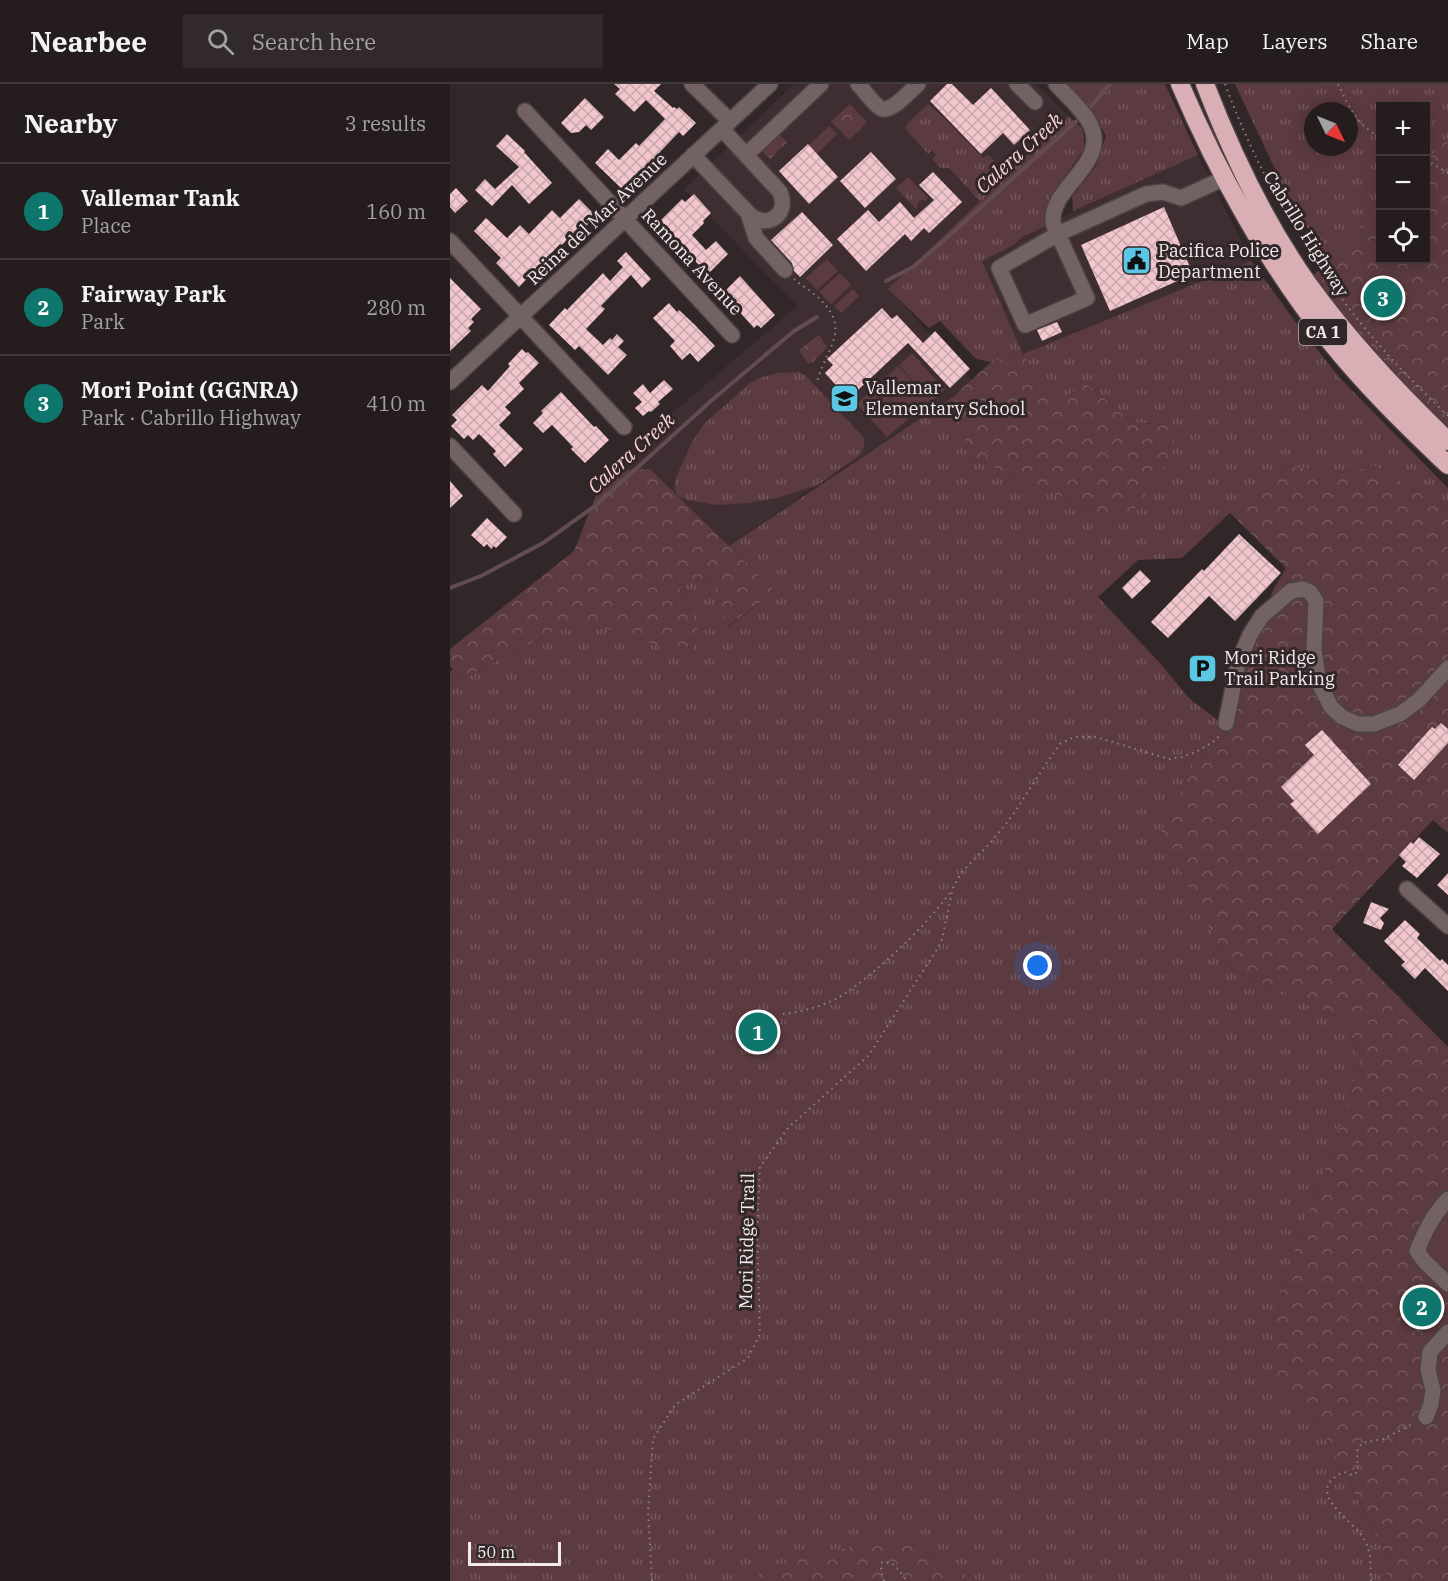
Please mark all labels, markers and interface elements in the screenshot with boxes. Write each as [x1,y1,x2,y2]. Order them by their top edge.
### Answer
search box [183,14,603,68]
text: Nearbee [30,23,147,60]
icon: search [204,25,237,58]
text: Search here [252,27,376,56]
text: Map [1186,27,1229,55]
text: Layers [1262,27,1328,55]
text: Share [1361,27,1418,55]
north arrow [1304,102,1358,156]
map controls [1376,102,1430,264]
button: + [1376,102,1430,156]
text: Nearby [24,106,118,140]
water label: Calera Creek [969,106,1069,199]
text: 3 results [345,110,426,137]
street label: Reina del Mar Avenue [522,148,672,290]
button: − [1376,156,1430,210]
street label: Cabrillo Highway [1258,166,1355,301]
text: Vallemar Tank [81,183,239,212]
text: 1 [38,198,50,225]
text: 160 m [366,198,426,225]
street label: Ramona Avenue [637,203,748,320]
button: locate [1376,210,1430,264]
text: Place [81,212,131,239]
place label: Pacifica Police Department [1158,239,1279,283]
public building icon: Pacifica Police Department [1121,245,1153,277]
pin: 3 [1364,276,1402,320]
text: Fairway Park [81,279,226,308]
text: 2 [38,294,50,321]
text: 280 m [366,294,426,321]
text: Park [81,308,125,335]
road number: CA 1 [1299,319,1347,345]
text: Mori Point (GGNRA) [81,375,298,404]
place label: Vallemar Elementary School [865,376,1025,420]
school or university icon: Vallemar Elementary School [828,382,860,414]
text: 3 [38,390,50,417]
text: 410 m [366,390,426,417]
text: Park · Cabrillo Highway [81,404,301,431]
water label: Calera Creek [581,406,681,499]
place label: Mori Ridge Trail Parking [1224,646,1335,690]
parking icon: Mori Ridge Trail Parking [1187,652,1219,684]
your location [1023,951,1052,980]
pin: 1 [738,1010,778,1054]
street label: Mori Ridge Trail [734,1173,759,1309]
pin: 2 [1402,1284,1442,1330]
scale bar [468,1539,561,1566]
text: 50 m [477,1542,515,1562]

